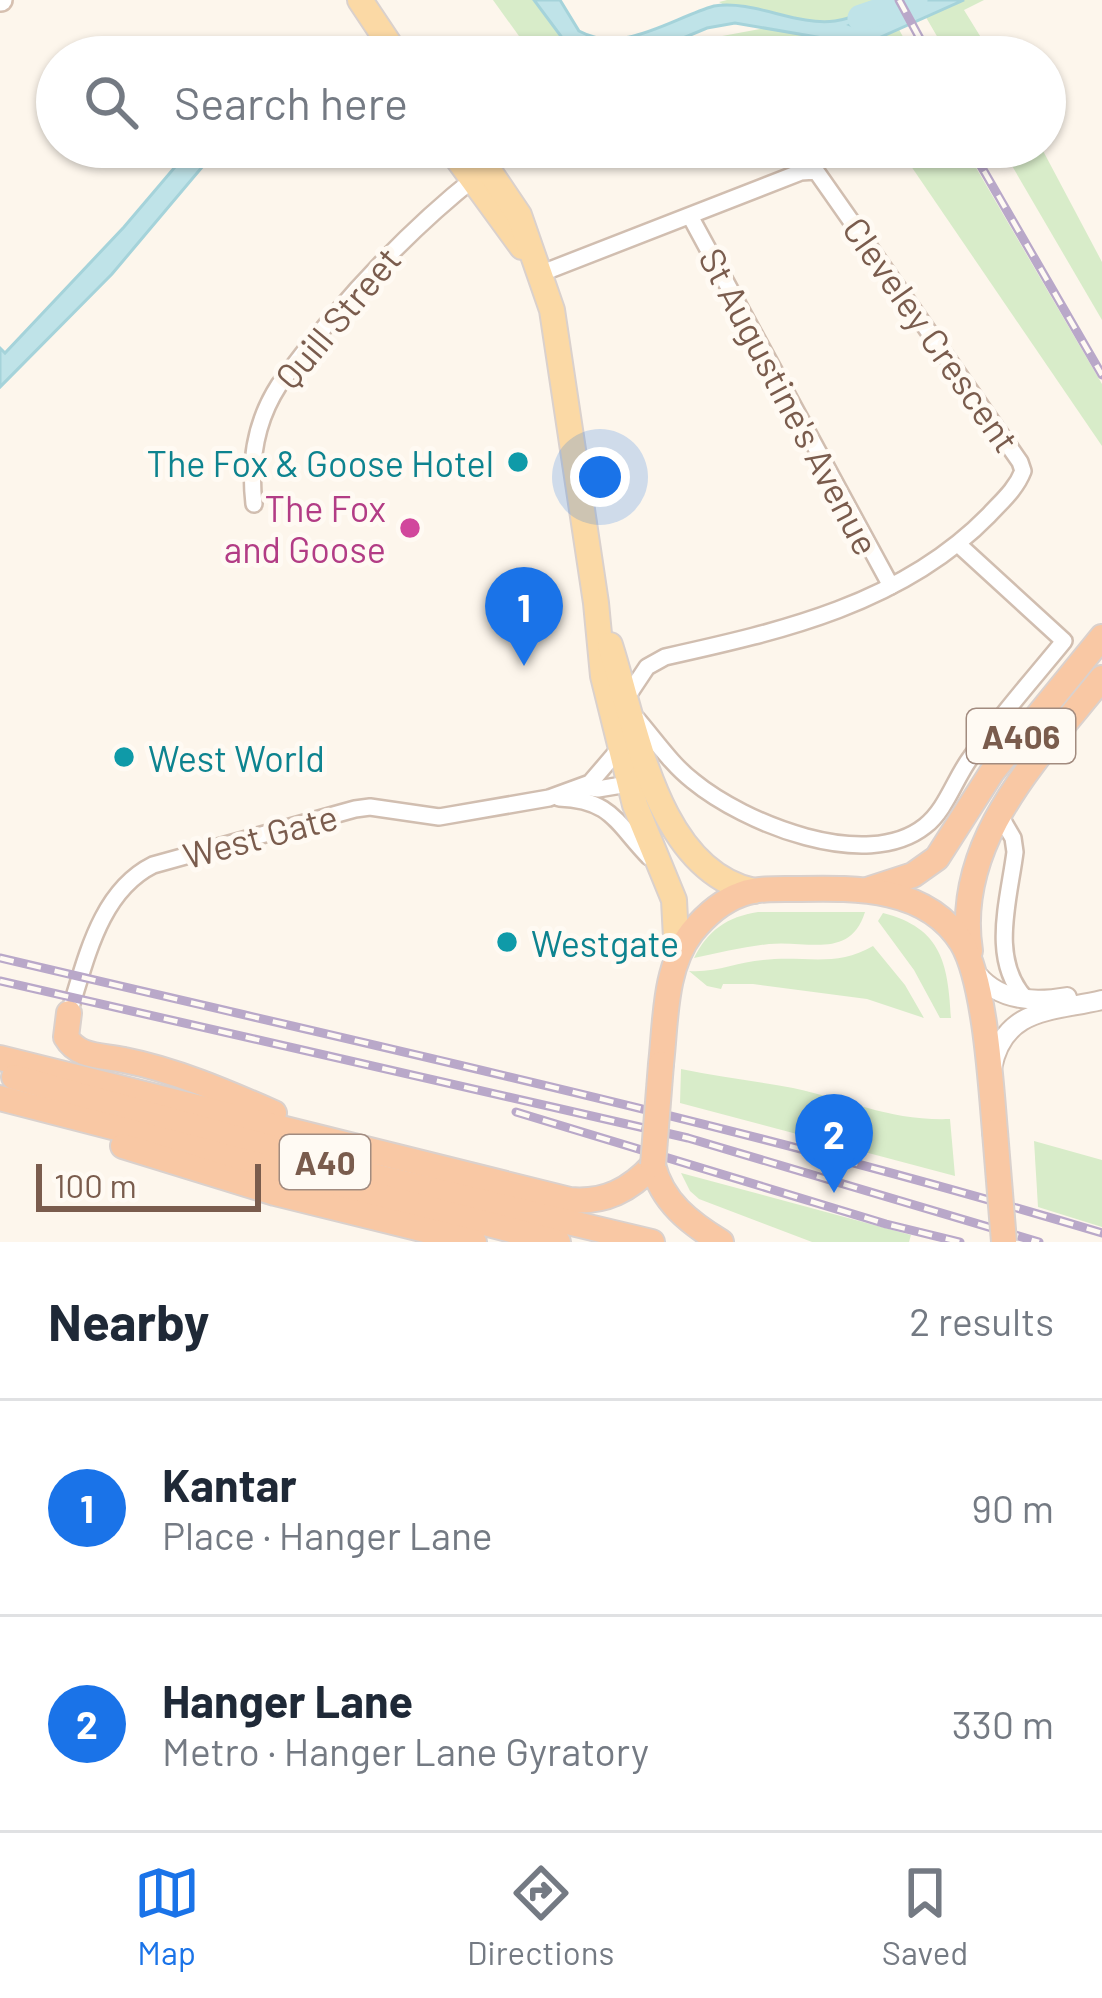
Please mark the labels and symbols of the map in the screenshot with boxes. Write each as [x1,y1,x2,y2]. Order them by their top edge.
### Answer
street label: Cleveley Crescent [835,208,1029,460]
street label: Quill Street [265,238,409,396]
street label: St Augustine's Avenue [691,240,889,562]
place label: The Fox & Goose Hotel [147,441,494,484]
your location [570,447,630,507]
marker: The Fox & Goose Hotel [505,449,531,475]
place label: The Fox and Goose [224,486,386,570]
marker: The Fox and Goose [397,515,423,541]
pin: 1 [485,567,563,666]
road number: A406 [967,709,1075,763]
place label: West World [148,736,325,779]
marker: West World [111,744,137,770]
street label: West Gate [178,794,342,876]
place label: Westgate [531,921,679,964]
marker: Westgate [494,929,520,955]
pin: 2 [795,1094,873,1193]
road number: A40 [280,1135,370,1189]
scale bar [36,1158,261,1211]

